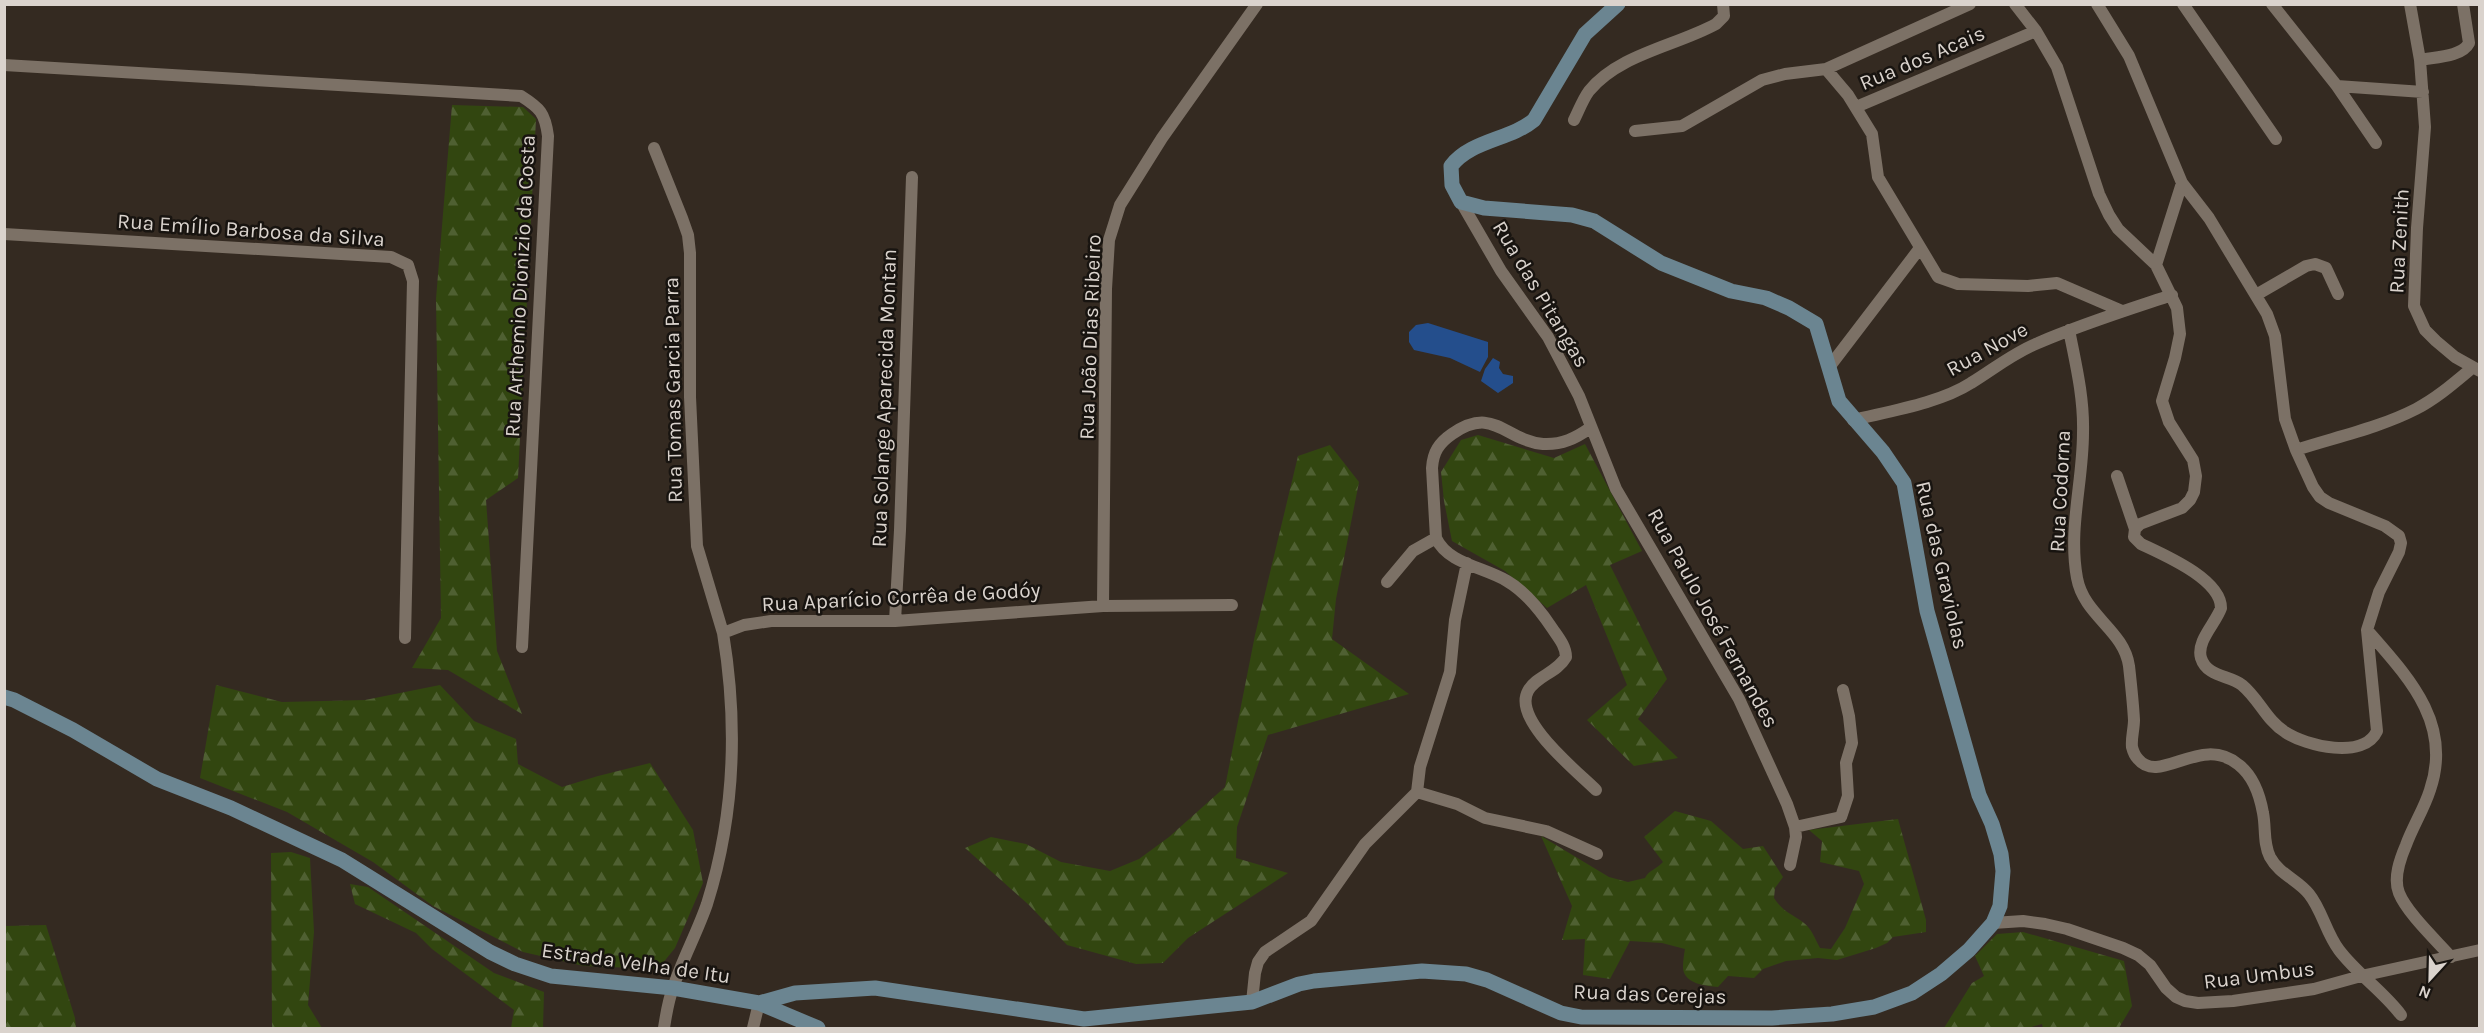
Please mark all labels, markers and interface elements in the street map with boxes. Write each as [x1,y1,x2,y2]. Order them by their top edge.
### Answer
street label: Rua dos Acais [1856,21,1988,95]
street label: Rua Arthemio Dionizio da Costa [500,134,540,438]
street label: Rua Zenith [2384,188,2414,294]
street label: Rua Emílio Barbosa da Silva [116,209,386,251]
street label: Rua das Pitangas [1488,216,1594,372]
street label: Rua João Dias Ribeiro [1074,234,1106,440]
street label: Rua Solange Aparecida Montan [867,248,901,548]
street label: Rua Tomas Garcia Parra [659,277,687,503]
street label: Rua Nove [1942,317,2032,381]
street label: Rua Codorna [2045,429,2075,553]
street label: Rua das Graviolas [1911,479,1973,651]
street label: Rua Paulo José Fernandes [1643,504,1783,732]
street label: Rua Aparício Corrêa de Godóy [761,578,1041,616]
street label: Estrada Velha de Itu [540,938,732,988]
north arrow [2400,949,2460,1009]
street label: Rua Umbus [2202,956,2316,994]
street label: Rua das Cerejas [1573,979,1727,1009]
text: N [2416,981,2433,1003]

